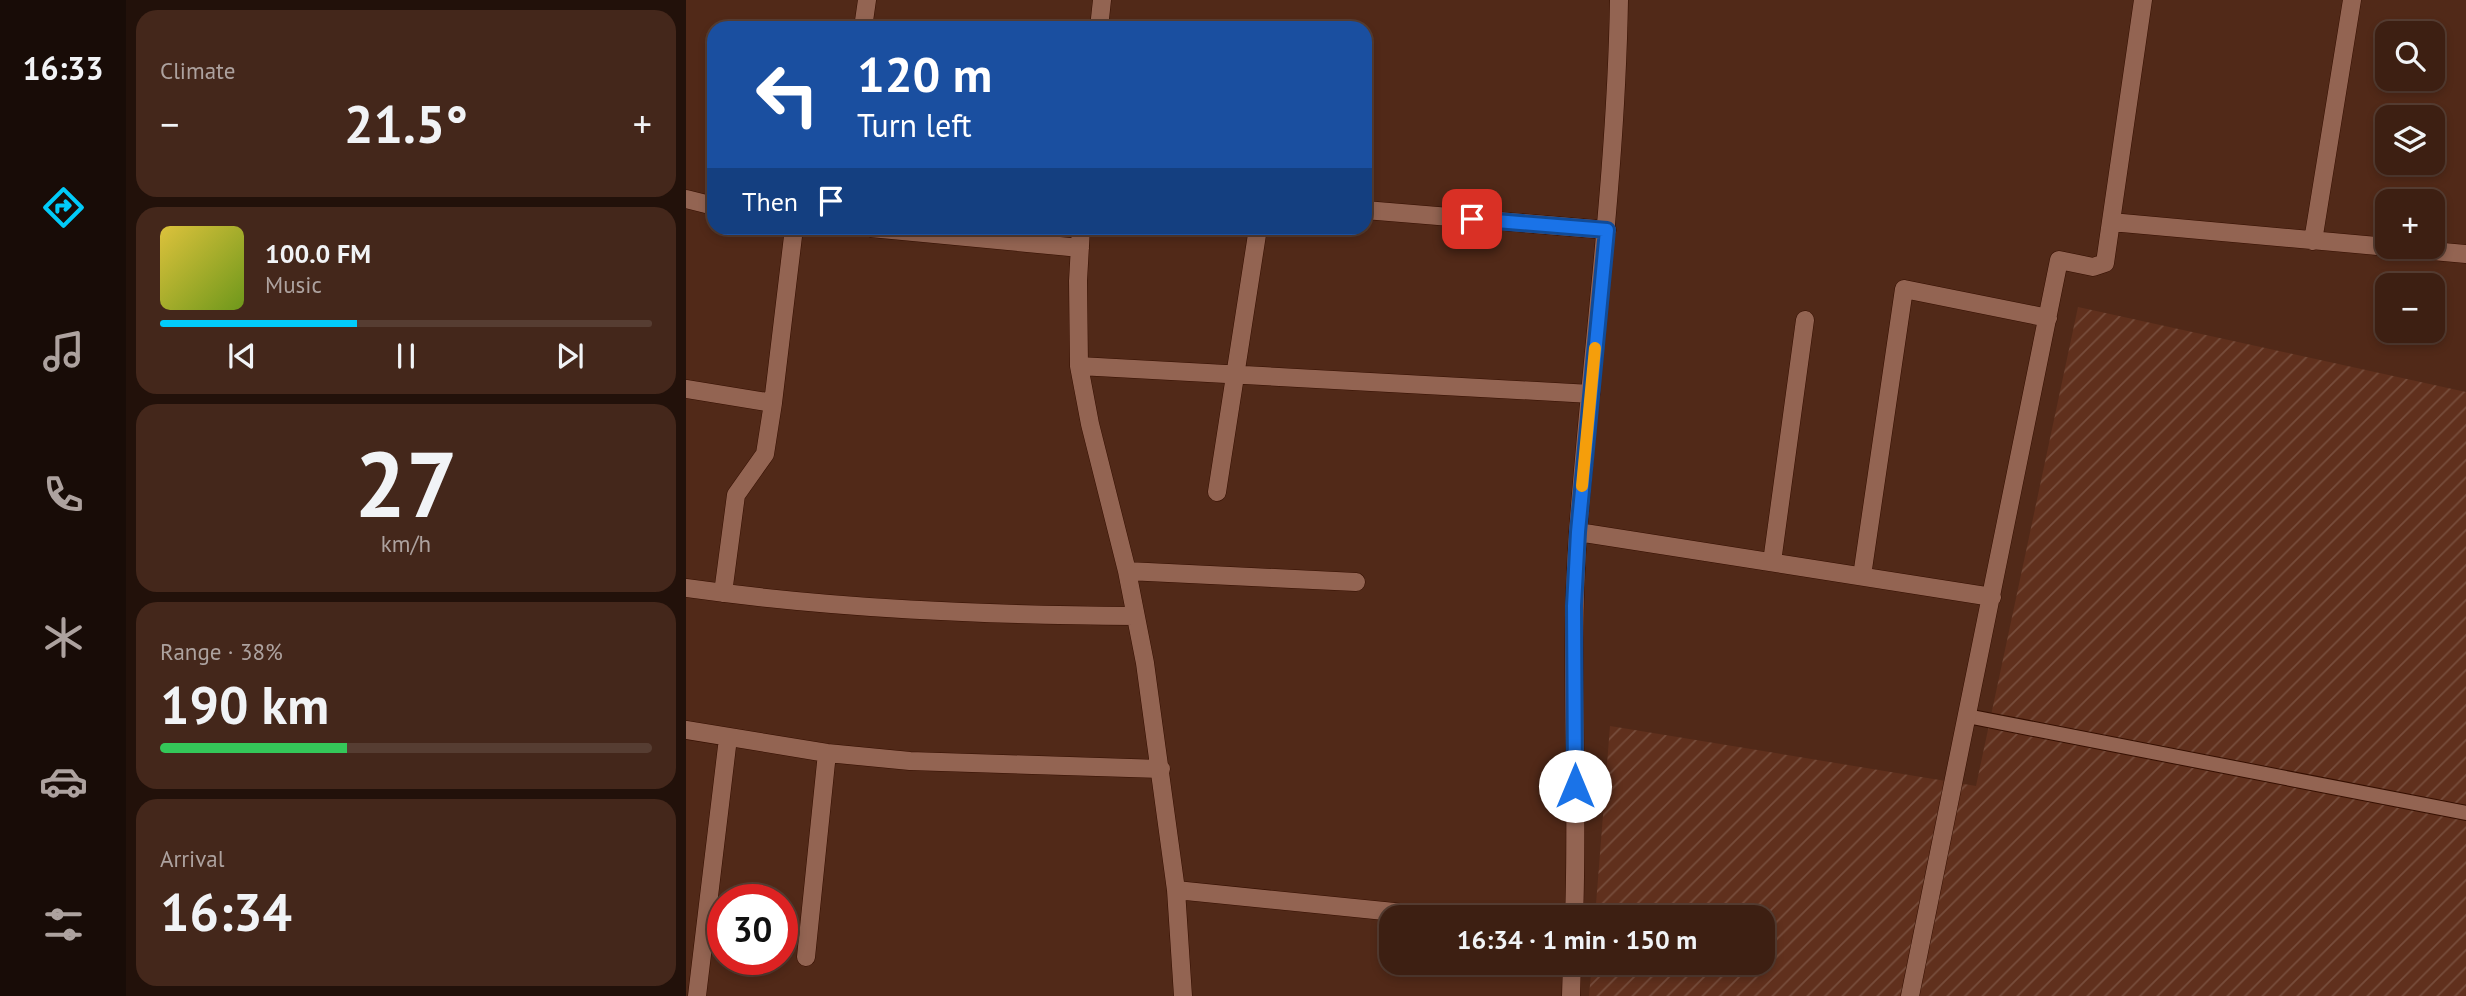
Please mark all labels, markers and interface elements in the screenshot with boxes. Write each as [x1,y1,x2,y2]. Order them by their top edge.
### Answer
map controls [2375,21,2445,343]
button: search [2375,21,2445,91]
text: 120 m [857,42,992,106]
text: 16:33 [22,47,104,89]
icon: left [742,49,833,140]
text: Climate [160,56,235,85]
text: 21.5° [344,90,468,157]
text: − [160,99,179,148]
text: + [633,99,652,148]
text: Turn left [857,104,972,146]
button: layers [2375,105,2445,175]
icon: arrive [812,182,850,220]
icon: directions [39,183,88,232]
text: Then [742,185,798,218]
pin [1442,189,1502,249]
button: + [2375,189,2445,259]
icon: arrive [1453,200,1491,238]
text: 100.0 FM [265,237,371,270]
text: Music [265,270,322,299]
button: − [2375,273,2445,343]
icon: music [39,327,88,376]
icon: previous [223,337,261,375]
icon: pause [387,337,425,375]
icon: next [551,337,589,375]
text: 27 [354,424,458,542]
icon: phone [39,470,88,519]
text: km/h [381,529,431,558]
icon: climate [39,613,88,662]
text: Range · 38% [160,637,283,666]
text: 190 km [160,671,329,738]
position arrow [1538,749,1612,823]
icon: car [39,757,88,806]
text: Arrival [160,844,224,873]
text: 16:34 [160,878,292,945]
speed limit sign: 30 [707,884,798,975]
icon: filters [39,900,88,949]
text: 16:34 · 1 min · 150 m [1457,923,1697,956]

